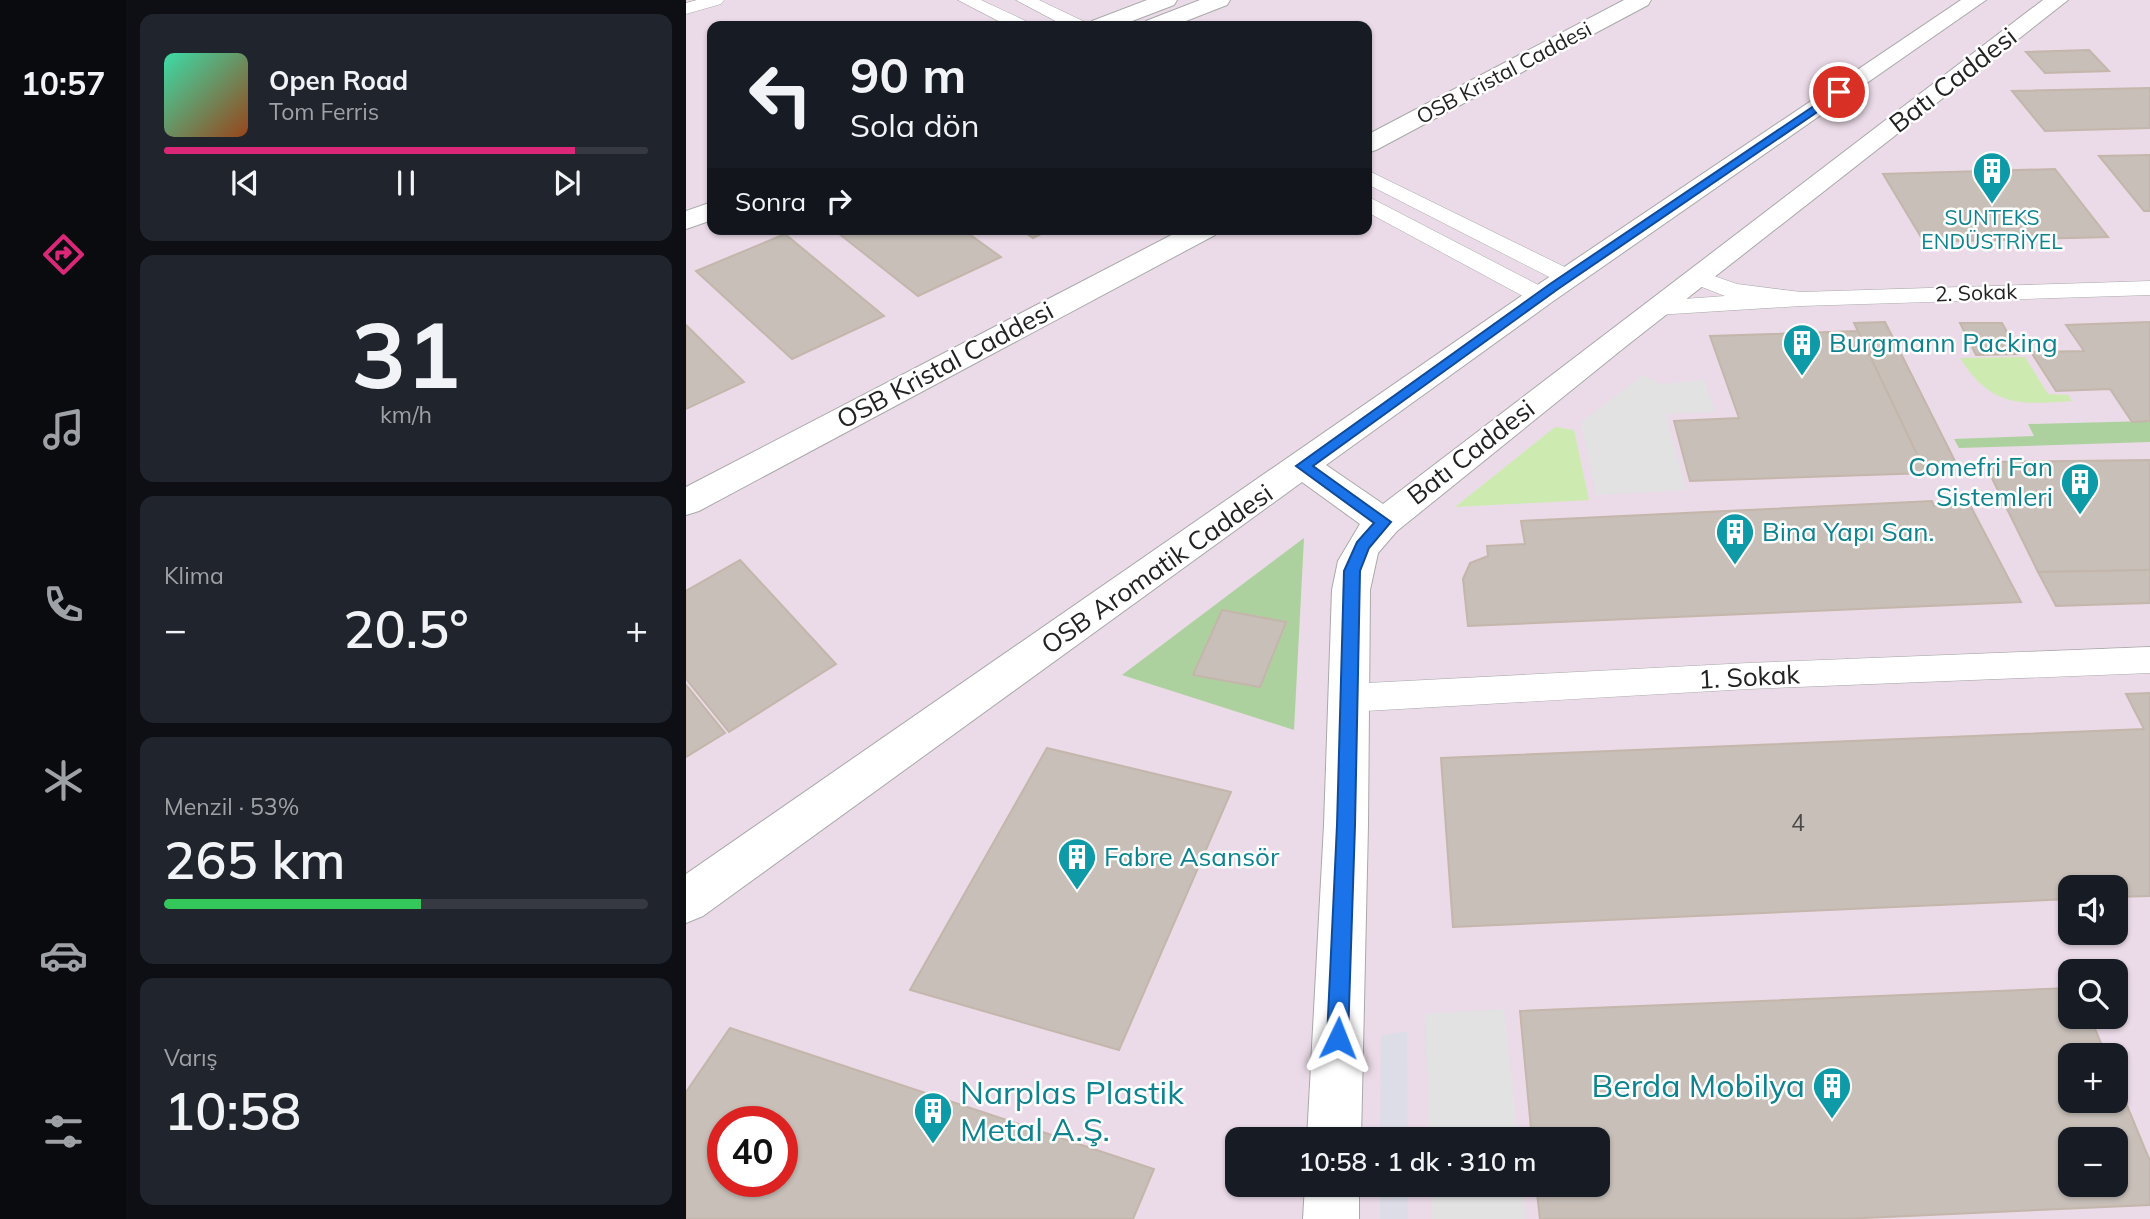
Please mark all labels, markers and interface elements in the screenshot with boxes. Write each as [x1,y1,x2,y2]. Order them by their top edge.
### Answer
street label: OSB Kristal Caddesi [1412,15,1595,129]
street label: Batı Caddesi [1882,20,2023,140]
text: 90 m [850,44,966,105]
icon: left [735,49,826,140]
pin [1809,62,1869,122]
text: 10:57 [21,63,105,103]
text: Open Road [269,64,408,97]
icon: arrive [1820,73,1858,111]
text: Tom Ferris [269,97,379,126]
text: Sola dön [850,105,980,145]
building icon: SUNTEKS ENDÜSTRİYEL [1971,150,2013,205]
icon: previous [226,164,264,202]
icon: pause [387,164,425,202]
icon: next [548,164,586,202]
icon: right [820,182,858,220]
text: Sonra [735,185,806,218]
place label: SUNTEKS ENDÜSTRİYEL [1921,204,2063,254]
icon: directions [39,230,88,279]
street label: 2. Sokak [1934,278,2018,306]
street label: OSB Kristal Caddesi [831,293,1059,436]
text: 31 [351,297,461,411]
building icon: Burgmann Packing [1781,322,1823,377]
place label: Burgmann Packing [1829,326,2058,359]
street label: Batı Caddesi [1400,392,1541,512]
text: km/h [380,400,432,429]
icon: music [39,405,88,454]
place label: Comefri Fan Sistemleri [1908,450,2053,513]
building icon: Comefri Fan Sistemleri [2059,461,2101,516]
street label: OSB Aromatik Caddesi [1034,476,1279,661]
building icon: Bina Yapı San. [1714,511,1756,566]
place label: Bina Yapı San. [1762,515,1934,548]
text: Klima [164,561,224,590]
icon: phone [39,580,88,629]
text: 20.5° [343,596,469,661]
text: − [164,605,187,653]
text: + [625,605,648,653]
street label: 1. Sokak [1697,657,1801,696]
icon: climate [39,756,88,805]
text: Menzil · 53% [164,792,299,821]
house number: 4 [1791,808,1805,837]
text: 265 km [164,827,345,892]
building icon: Fabre Asansör [1056,836,1098,891]
place label: Fabre Asansör [1104,840,1280,873]
map controls [2058,875,2128,1197]
button: sound [2058,875,2128,945]
icon: car [39,931,88,980]
button: search [2058,959,2128,1029]
position arrow [1301,1001,1375,1075]
text: Varış [164,1043,218,1072]
button: + [2058,1043,2128,1113]
place label: Berda Mobilya [1591,1065,1805,1105]
building icon: Berda Mobilya [1811,1065,1853,1120]
place label: Narplas Plastik Metal A.Ş. [960,1072,1184,1149]
text: 10:58 [164,1078,301,1143]
building icon: Narplas Plastik Metal A.Ş. [912,1090,954,1145]
speed limit sign: 40 [707,1106,798,1197]
icon: filters [39,1107,88,1156]
button: − [2058,1127,2128,1197]
text: 10:58 · 1 dk · 310 m [1299,1145,1536,1178]

